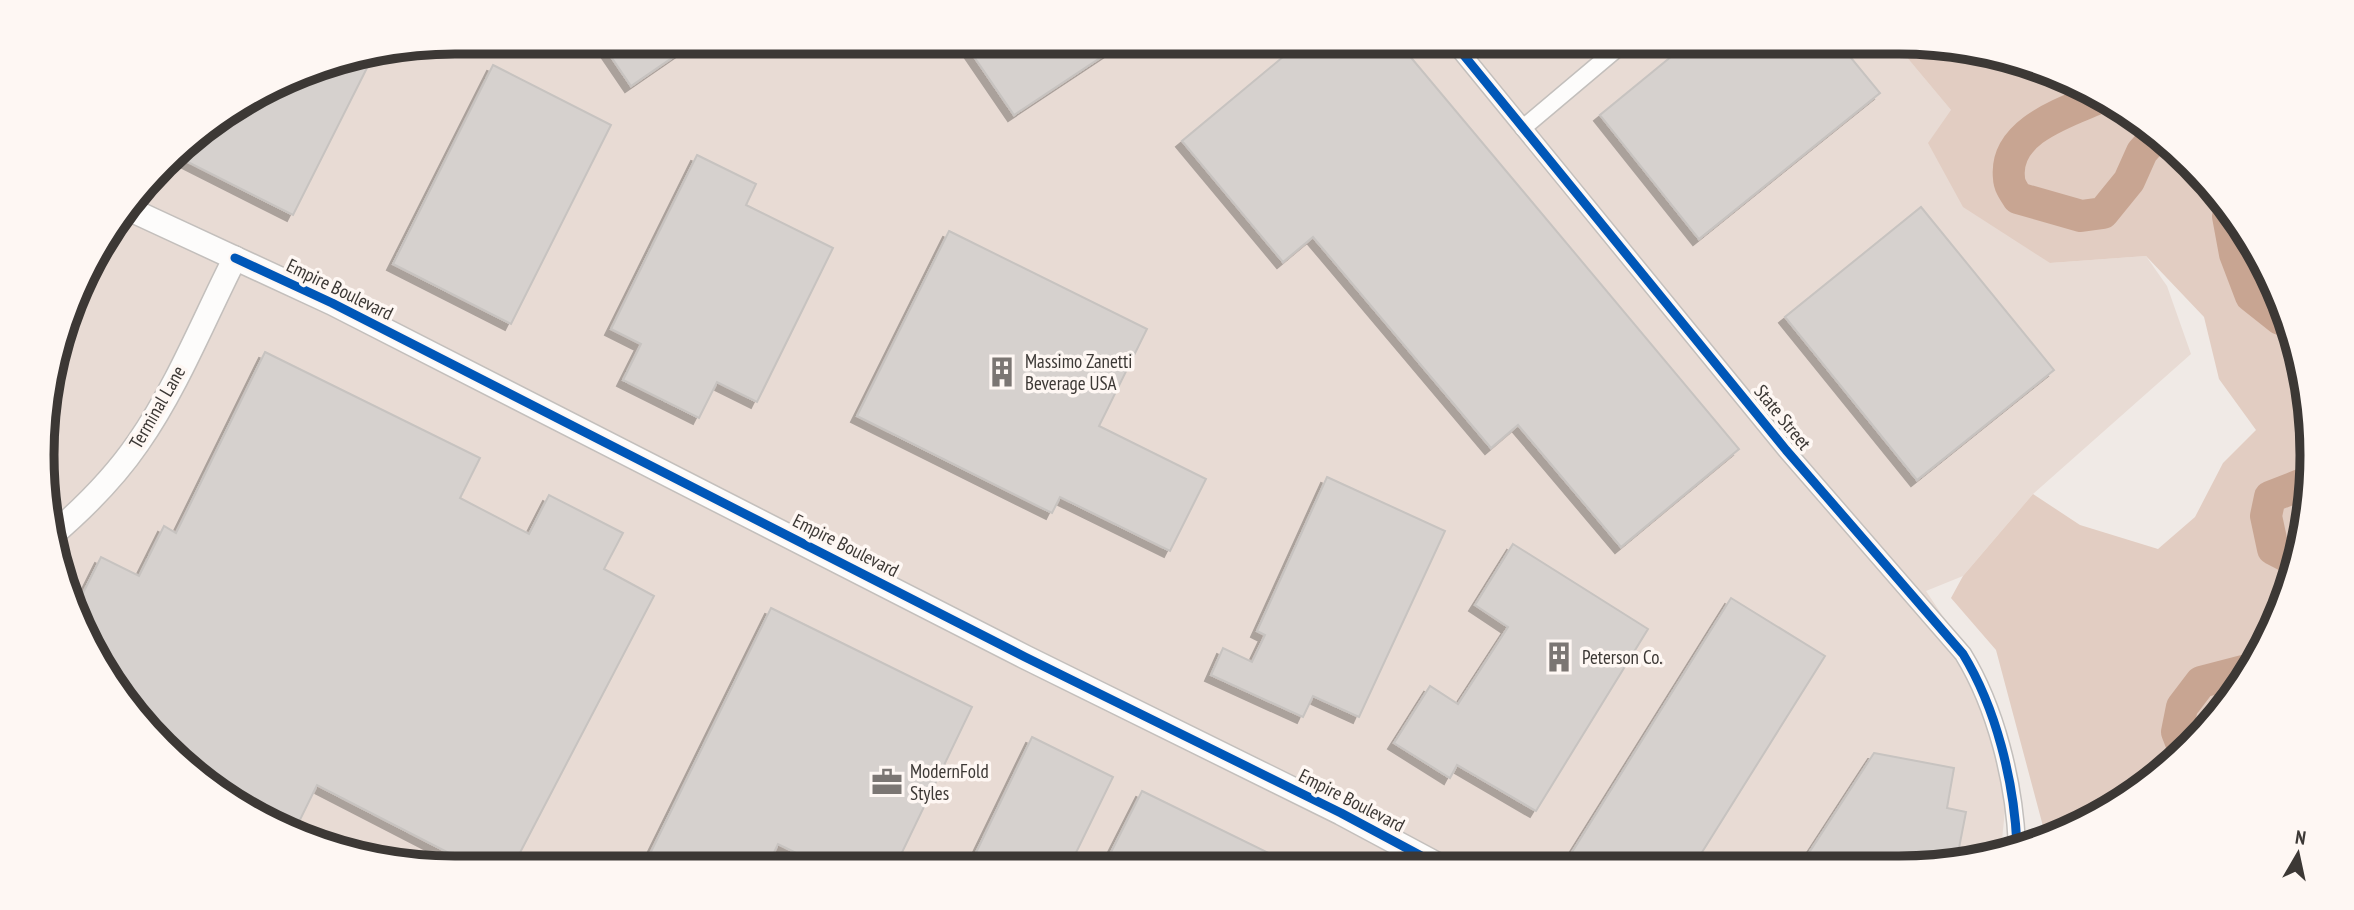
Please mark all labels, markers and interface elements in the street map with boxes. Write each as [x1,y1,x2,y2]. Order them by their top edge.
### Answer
street label: Empire Boulevard [283,253,397,325]
place label: Massimo Zanetti Beverage USA [1025,349,1132,395]
building icon: Massimo Zanetti Beverage USA [985,355,1019,389]
street label: Terminal Lane [124,361,190,453]
street label: State Street [1749,379,1817,455]
street label: Empire Boulevard [789,508,903,582]
building icon: Peterson Co. [1542,640,1576,674]
place label: Peterson Co. [1582,645,1663,669]
place label: ModernFold Styles [910,759,989,805]
street label: Empire Boulevard [1295,763,1409,837]
office icon: ModernFold Styles [870,765,904,799]
north arrow [2263,819,2333,889]
text: N [2294,825,2308,850]

